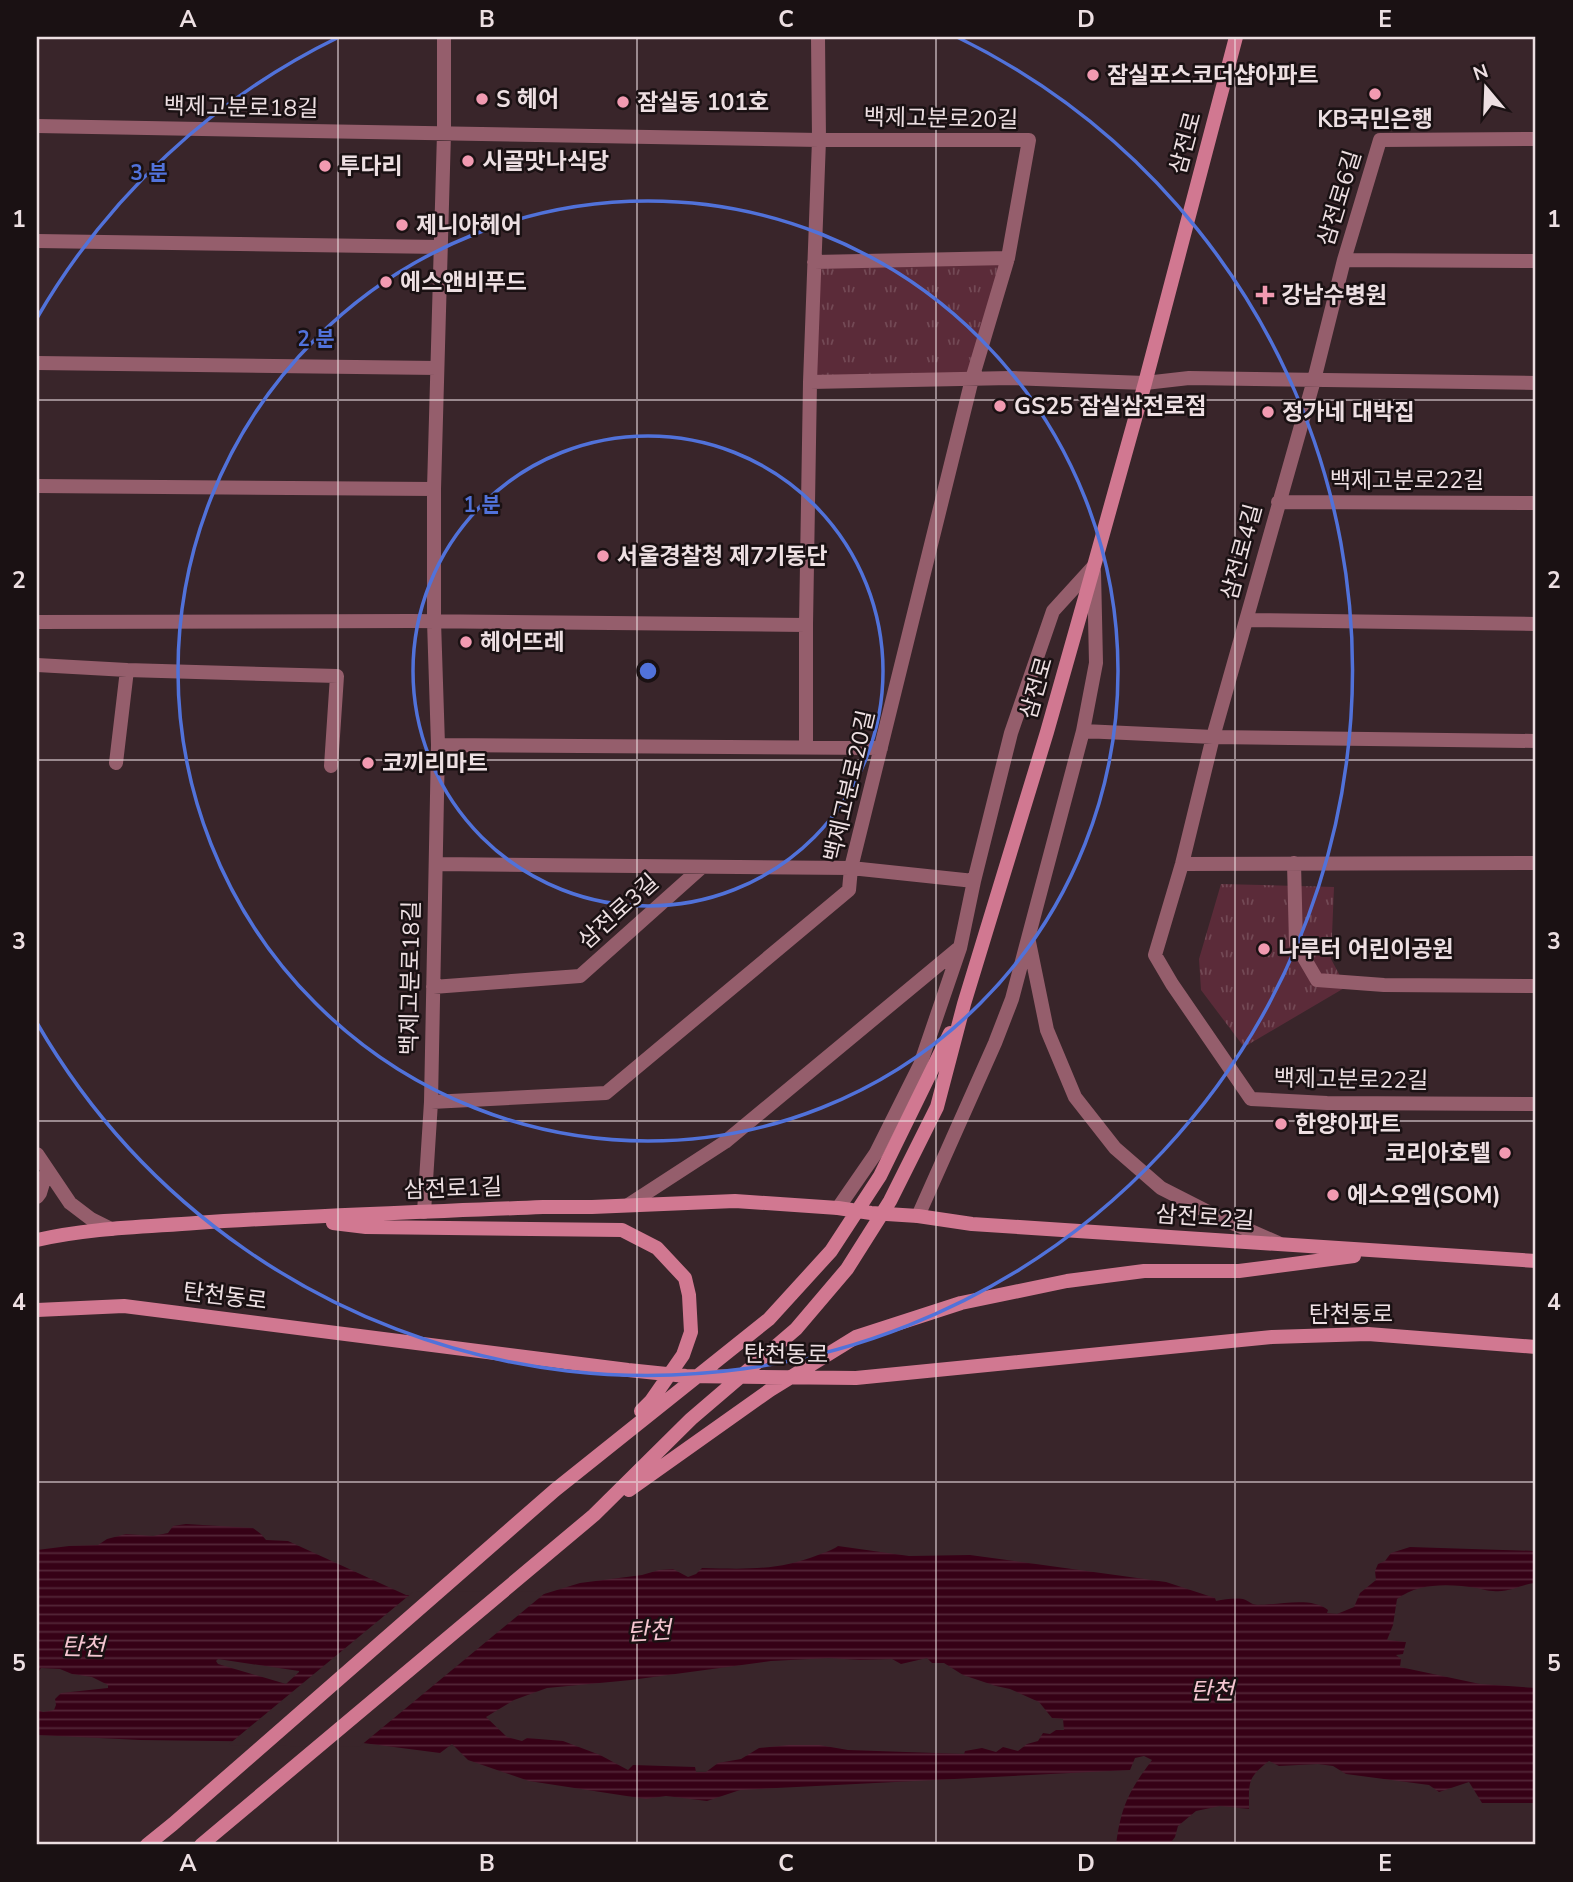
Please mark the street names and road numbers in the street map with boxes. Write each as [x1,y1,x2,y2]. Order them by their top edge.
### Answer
street label: 백제고분로18길 [163,91,319,124]
street label: 백제고분로20길 [863,102,1019,135]
street label: 삼전로 [1162,108,1209,178]
street label: 삼전로6길 [1310,147,1369,250]
street label: 백제고분로22길 [1330,465,1484,496]
street label: 삼전로4길 [1214,501,1269,604]
street label: 삼전로 [1013,653,1060,723]
street label: 백제고분로20길 [817,707,882,865]
street label: 삼전로3길 [571,867,665,956]
street label: 백제고분로18길 [394,900,427,1056]
street label: 백제고분로22길 [1273,1063,1429,1096]
street label: 삼전로1길 [403,1171,503,1206]
street label: 삼전로2길 [1155,1199,1255,1236]
street label: 탄천동로 [181,1276,269,1317]
street label: 탄천동로 [1309,1299,1393,1330]
street label: 탄천동로 [743,1338,829,1371]

